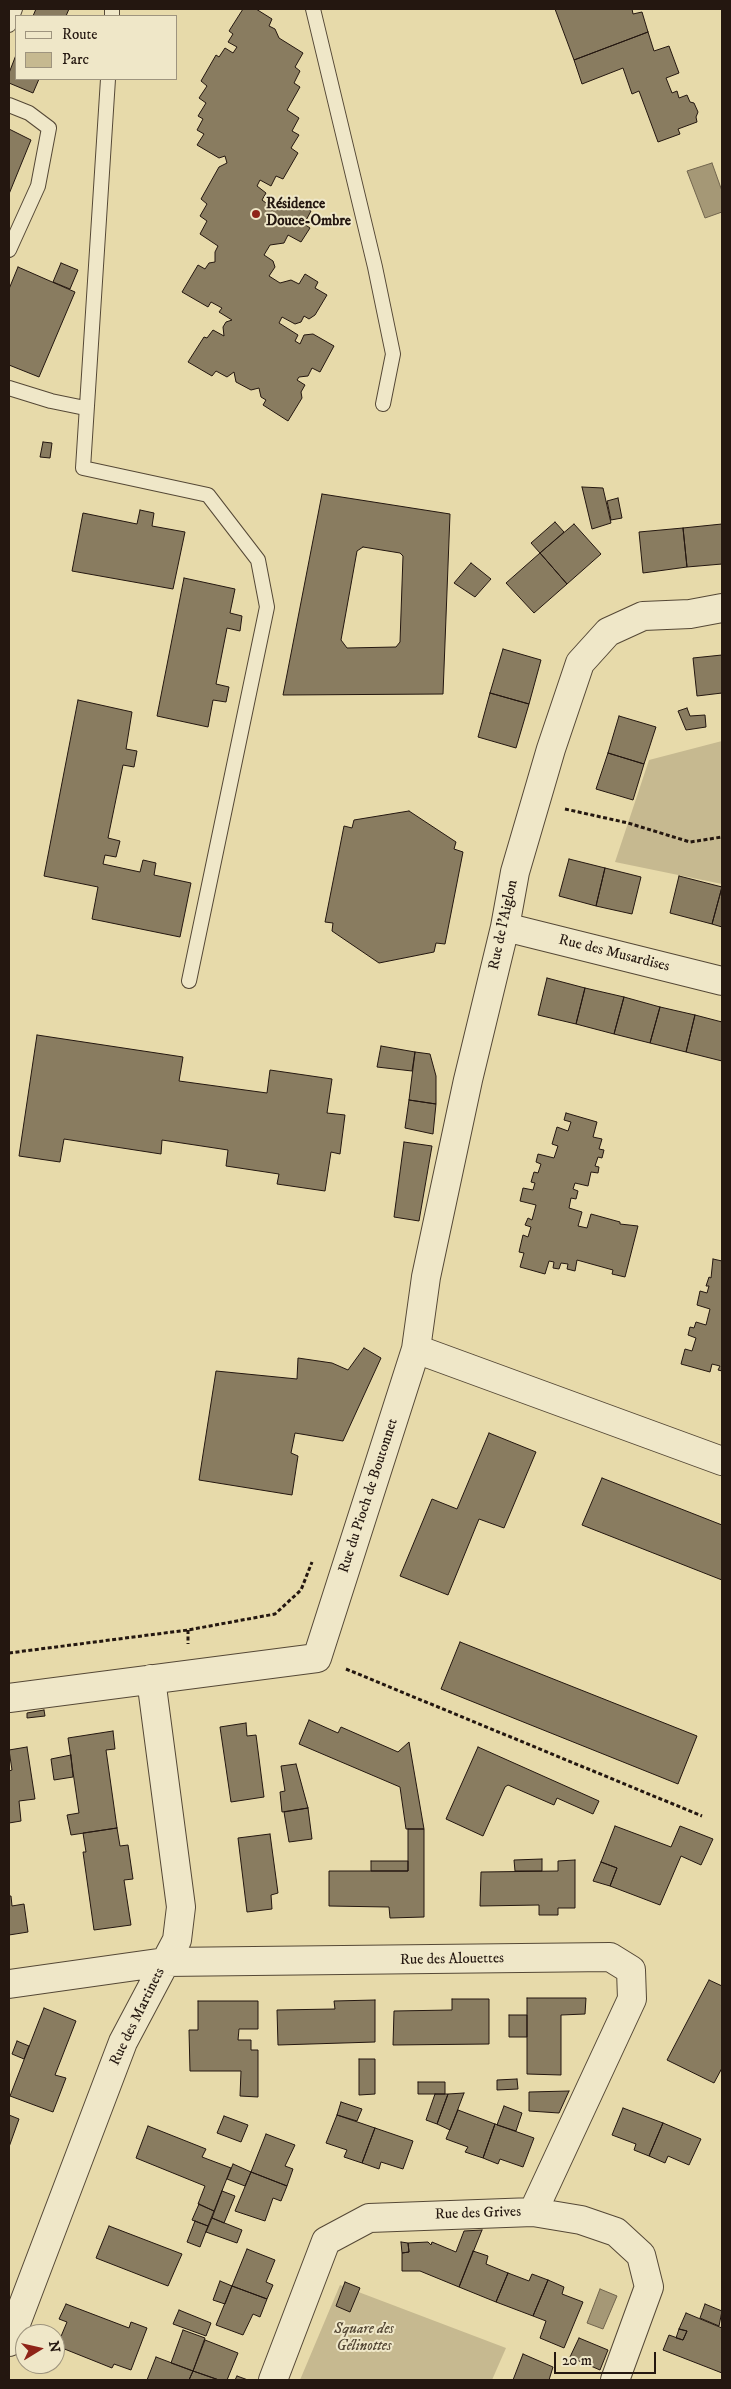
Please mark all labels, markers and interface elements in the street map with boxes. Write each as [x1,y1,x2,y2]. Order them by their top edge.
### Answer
legend [15,15,178,80]
text: Route [62,25,97,44]
text: Parc [62,50,89,69]
place label: Résidence Douce-Ombre [266,196,351,231]
marker: Résidence Douce-Ombre [250,208,262,220]
street label: Rue de l'Aiglon [486,878,522,972]
street label: Rue des Musardises [557,932,671,976]
street label: Rue du Pioch de Boutonnet [335,1416,403,1576]
street label: Rue des Alouettes [400,1950,504,1970]
street label: Rue des Martinets [107,1965,169,2069]
street label: Rue des Grives [435,2203,521,2225]
park label: Square des Gélinottes [334,2321,394,2356]
north arrow [15,2324,65,2374]
text: N [44,2340,64,2354]
scale bar [556,2342,658,2374]
text: 20 m [562,2351,592,2370]

